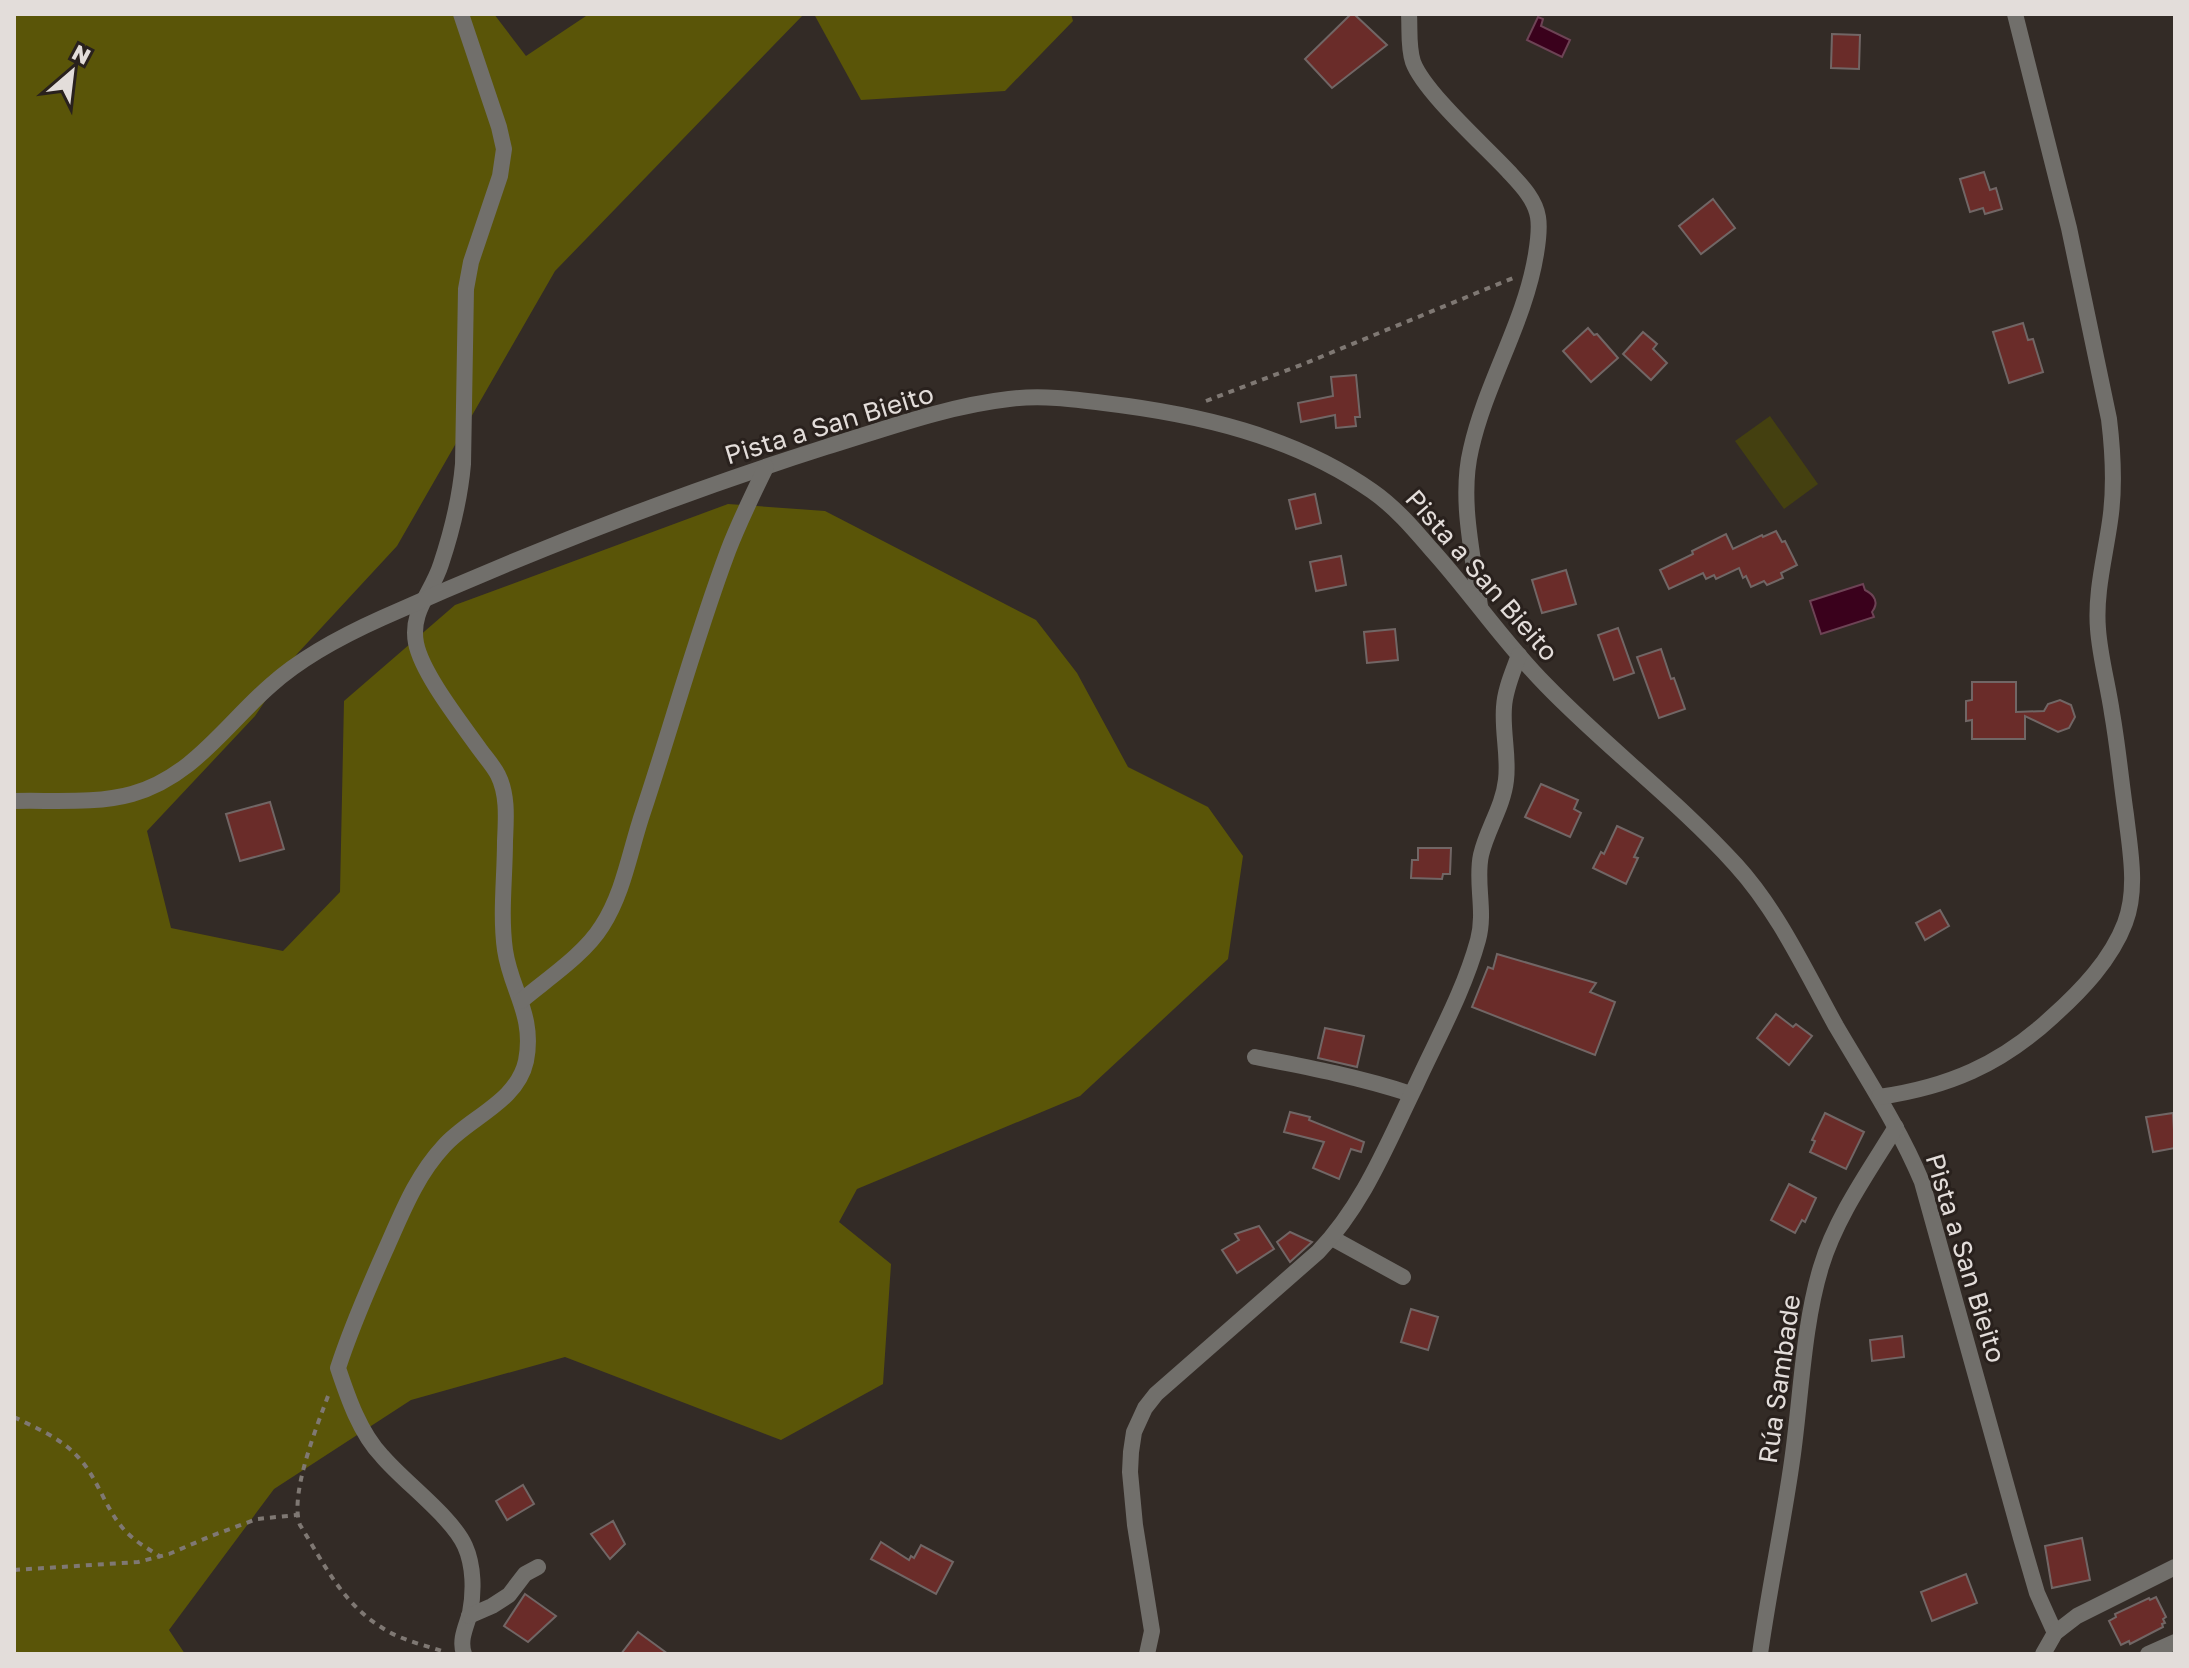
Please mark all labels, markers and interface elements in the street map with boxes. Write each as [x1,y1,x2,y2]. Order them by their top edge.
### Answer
north arrow [32,32,112,112]
text: N [68,38,95,70]
street label: Pista a San Bieito [721,377,937,471]
street label: Pista a San Bieito [1399,483,1565,667]
street label: Pista a San Bieito [1919,1150,2013,1366]
street label: Rúa Sambade [1752,1293,1806,1465]

